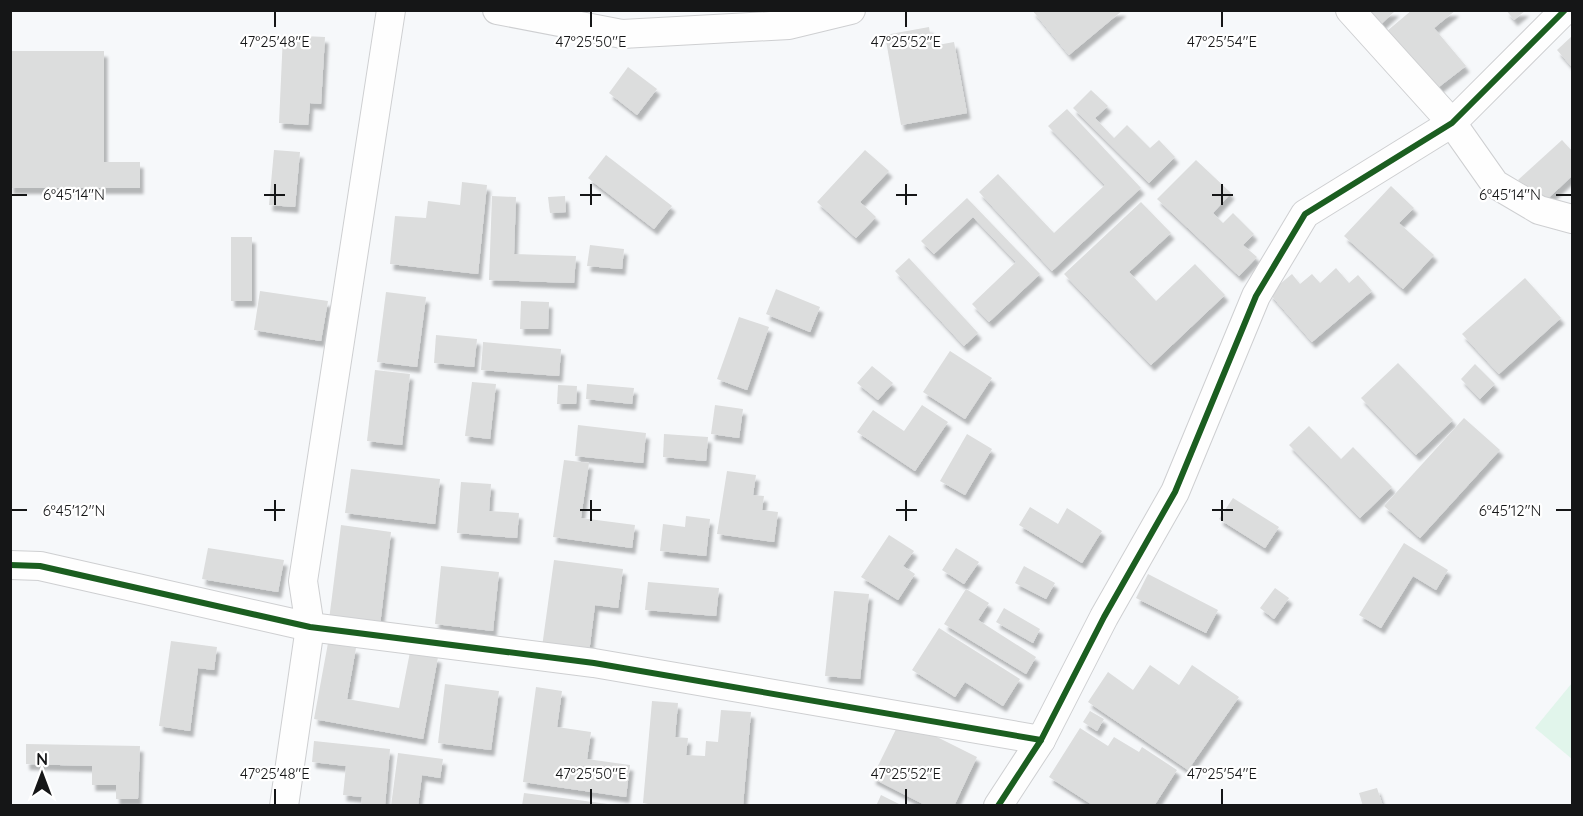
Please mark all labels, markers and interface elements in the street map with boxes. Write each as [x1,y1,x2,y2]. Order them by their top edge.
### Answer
text: 47°25'48"E [240,32,310,51]
text: 47°25'50"E [556,32,626,51]
text: 47°25'52"E [871,32,941,51]
text: 47°25'54"E [1187,32,1257,51]
text: 6°45'14"N [43,185,105,204]
text: 6°45'14"N [1479,185,1541,204]
text: 6°45'12"N [43,501,105,520]
text: 6°45'12"N [1479,501,1541,520]
north arrow [12,744,72,804]
text: N [36,749,48,769]
text: 47°25'48"E [240,764,310,783]
text: 47°25'50"E [556,764,626,783]
text: 47°25'52"E [871,764,941,783]
text: 47°25'54"E [1187,764,1257,783]

